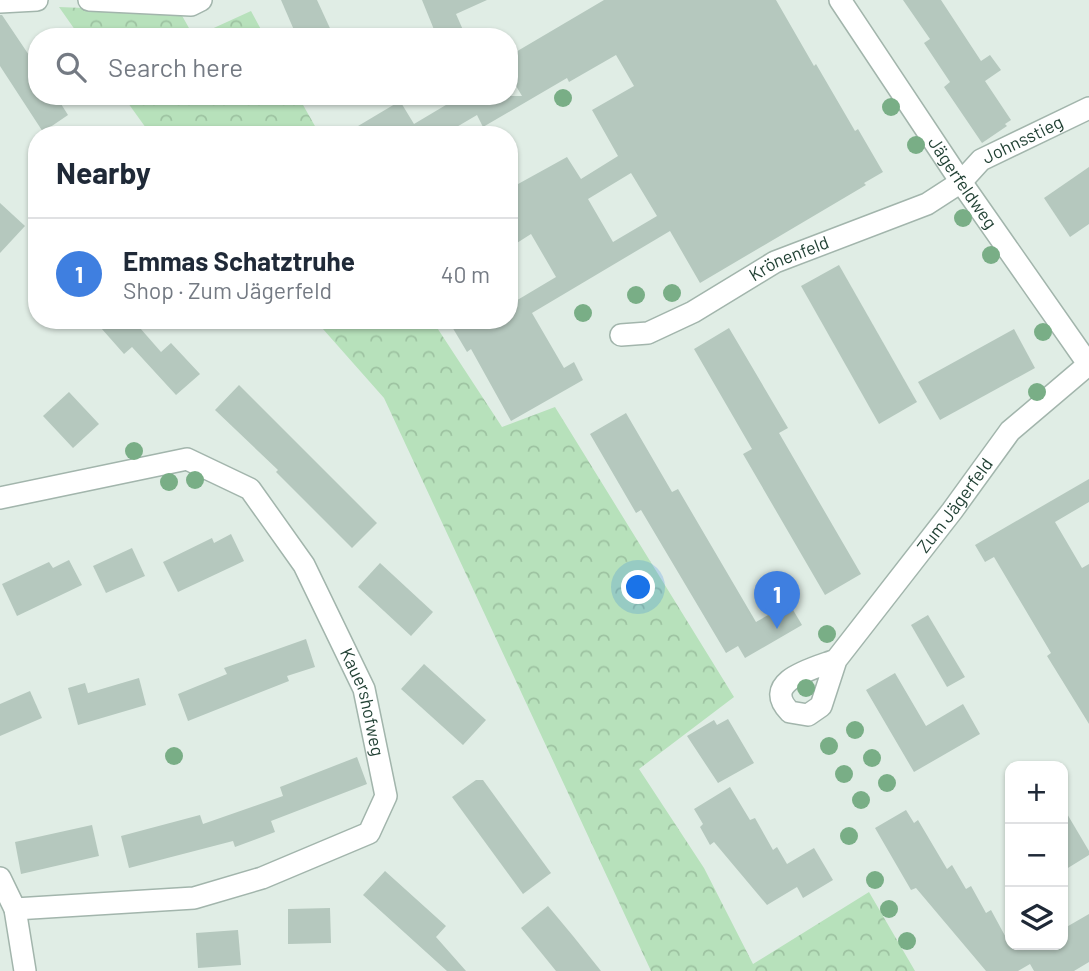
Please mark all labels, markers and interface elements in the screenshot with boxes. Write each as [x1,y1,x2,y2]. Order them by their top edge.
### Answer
search box [28,28,518,105]
icon: search [52,48,90,86]
text: Search here [108,51,243,82]
street label: Johnsstieg [978,110,1066,168]
street label: Jägerfeldweg [924,132,1002,233]
text: Nearby [56,154,151,190]
street label: Krönenfeld [745,231,832,285]
text: Emmas Schatztruhe [123,245,355,276]
text: 1 [75,260,83,288]
text: 40 m [441,260,490,288]
text: Shop · Zum Jägerfeld [123,276,332,304]
street label: Zum Jägerfeld [912,453,997,557]
your location [621,570,655,604]
pin: 1 [754,571,800,629]
street label: Kauershofweg [336,644,390,758]
map controls [1005,761,1068,950]
button: + [1005,761,1068,824]
button: − [1005,824,1068,887]
button: layers [1005,887,1068,950]

